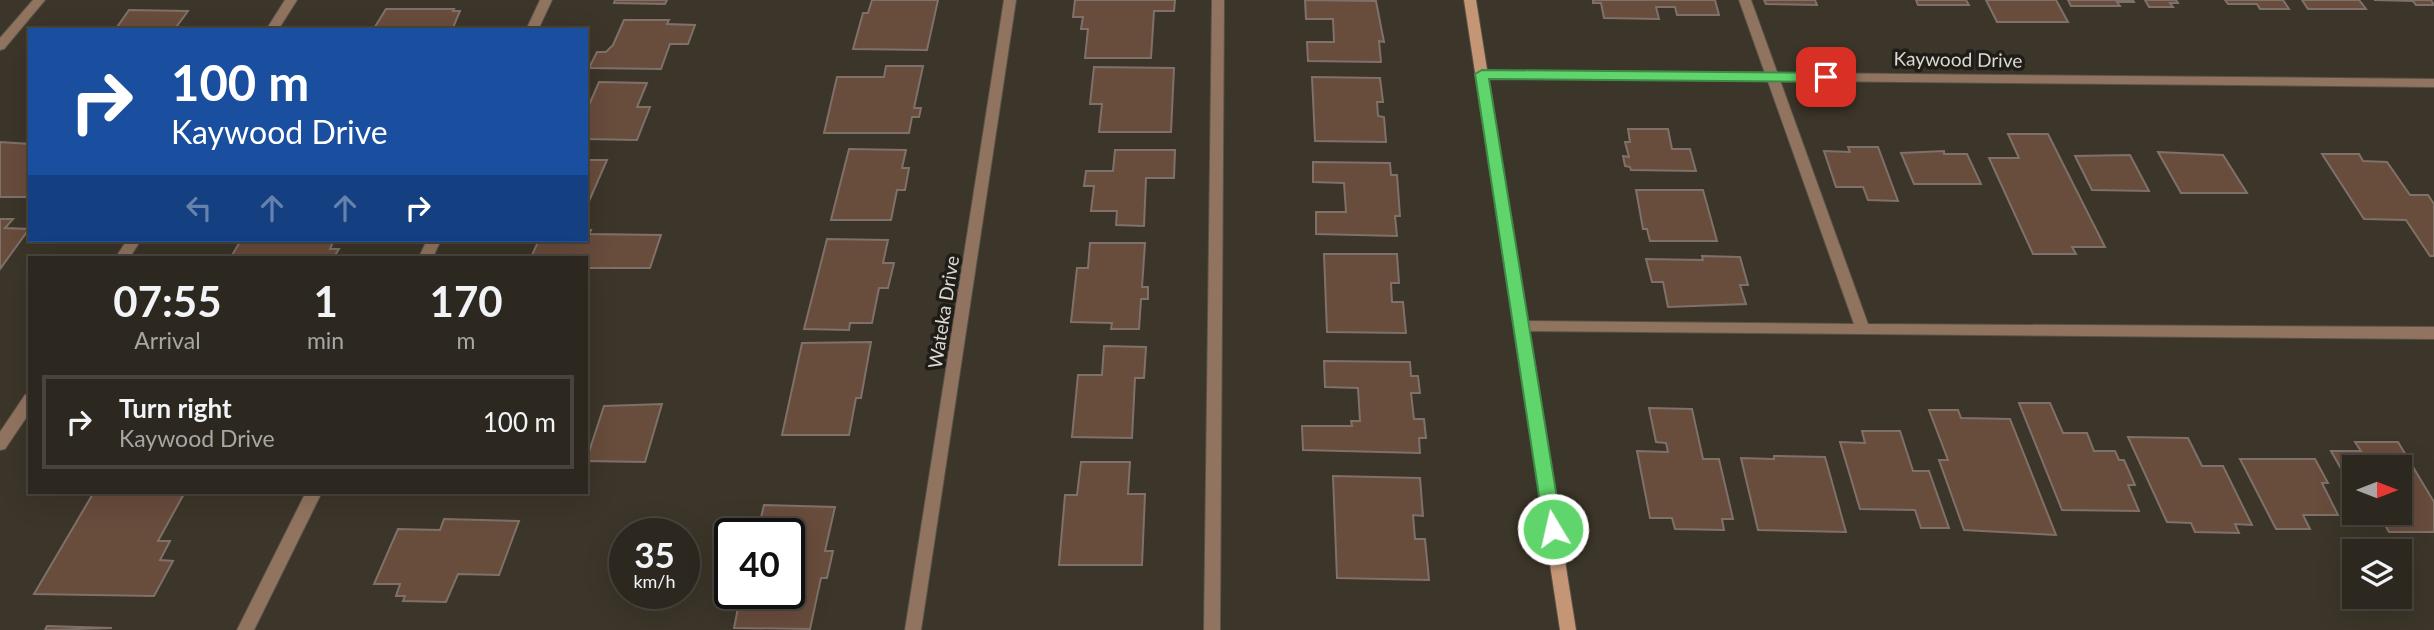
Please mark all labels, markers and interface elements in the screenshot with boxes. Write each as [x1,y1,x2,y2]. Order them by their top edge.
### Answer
street label: Kaywood Drive [1893,46,2023,72]
pin [1796,47,1856,107]
text: 100 m [171,53,309,111]
icon: right [56,56,147,147]
icon: arrive [1807,58,1845,96]
text: Kaywood Drive [171,112,388,151]
icon: left [180,189,218,227]
icon: ahead [253,189,291,227]
icon: ahead [326,189,364,227]
icon: right [399,189,437,227]
street label: Wateka Drive [923,254,963,370]
text: 07:55 [113,276,222,326]
text: 1 [313,276,338,326]
text: 170 [430,276,503,326]
text: Arrival [134,326,201,354]
text: min [307,326,344,354]
text: m [457,326,476,354]
text: Turn right [119,392,232,424]
icon: right [60,403,98,441]
text: 100 m [483,406,556,438]
text: Kaywood Drive [119,424,275,452]
north arrow [2342,455,2412,525]
map controls [2342,455,2412,609]
position arrow [1516,492,1590,566]
speed limit sign: 40 [714,518,805,609]
text: 35 [634,533,675,575]
button: layers [2342,539,2412,609]
text: km/h [633,570,676,592]

